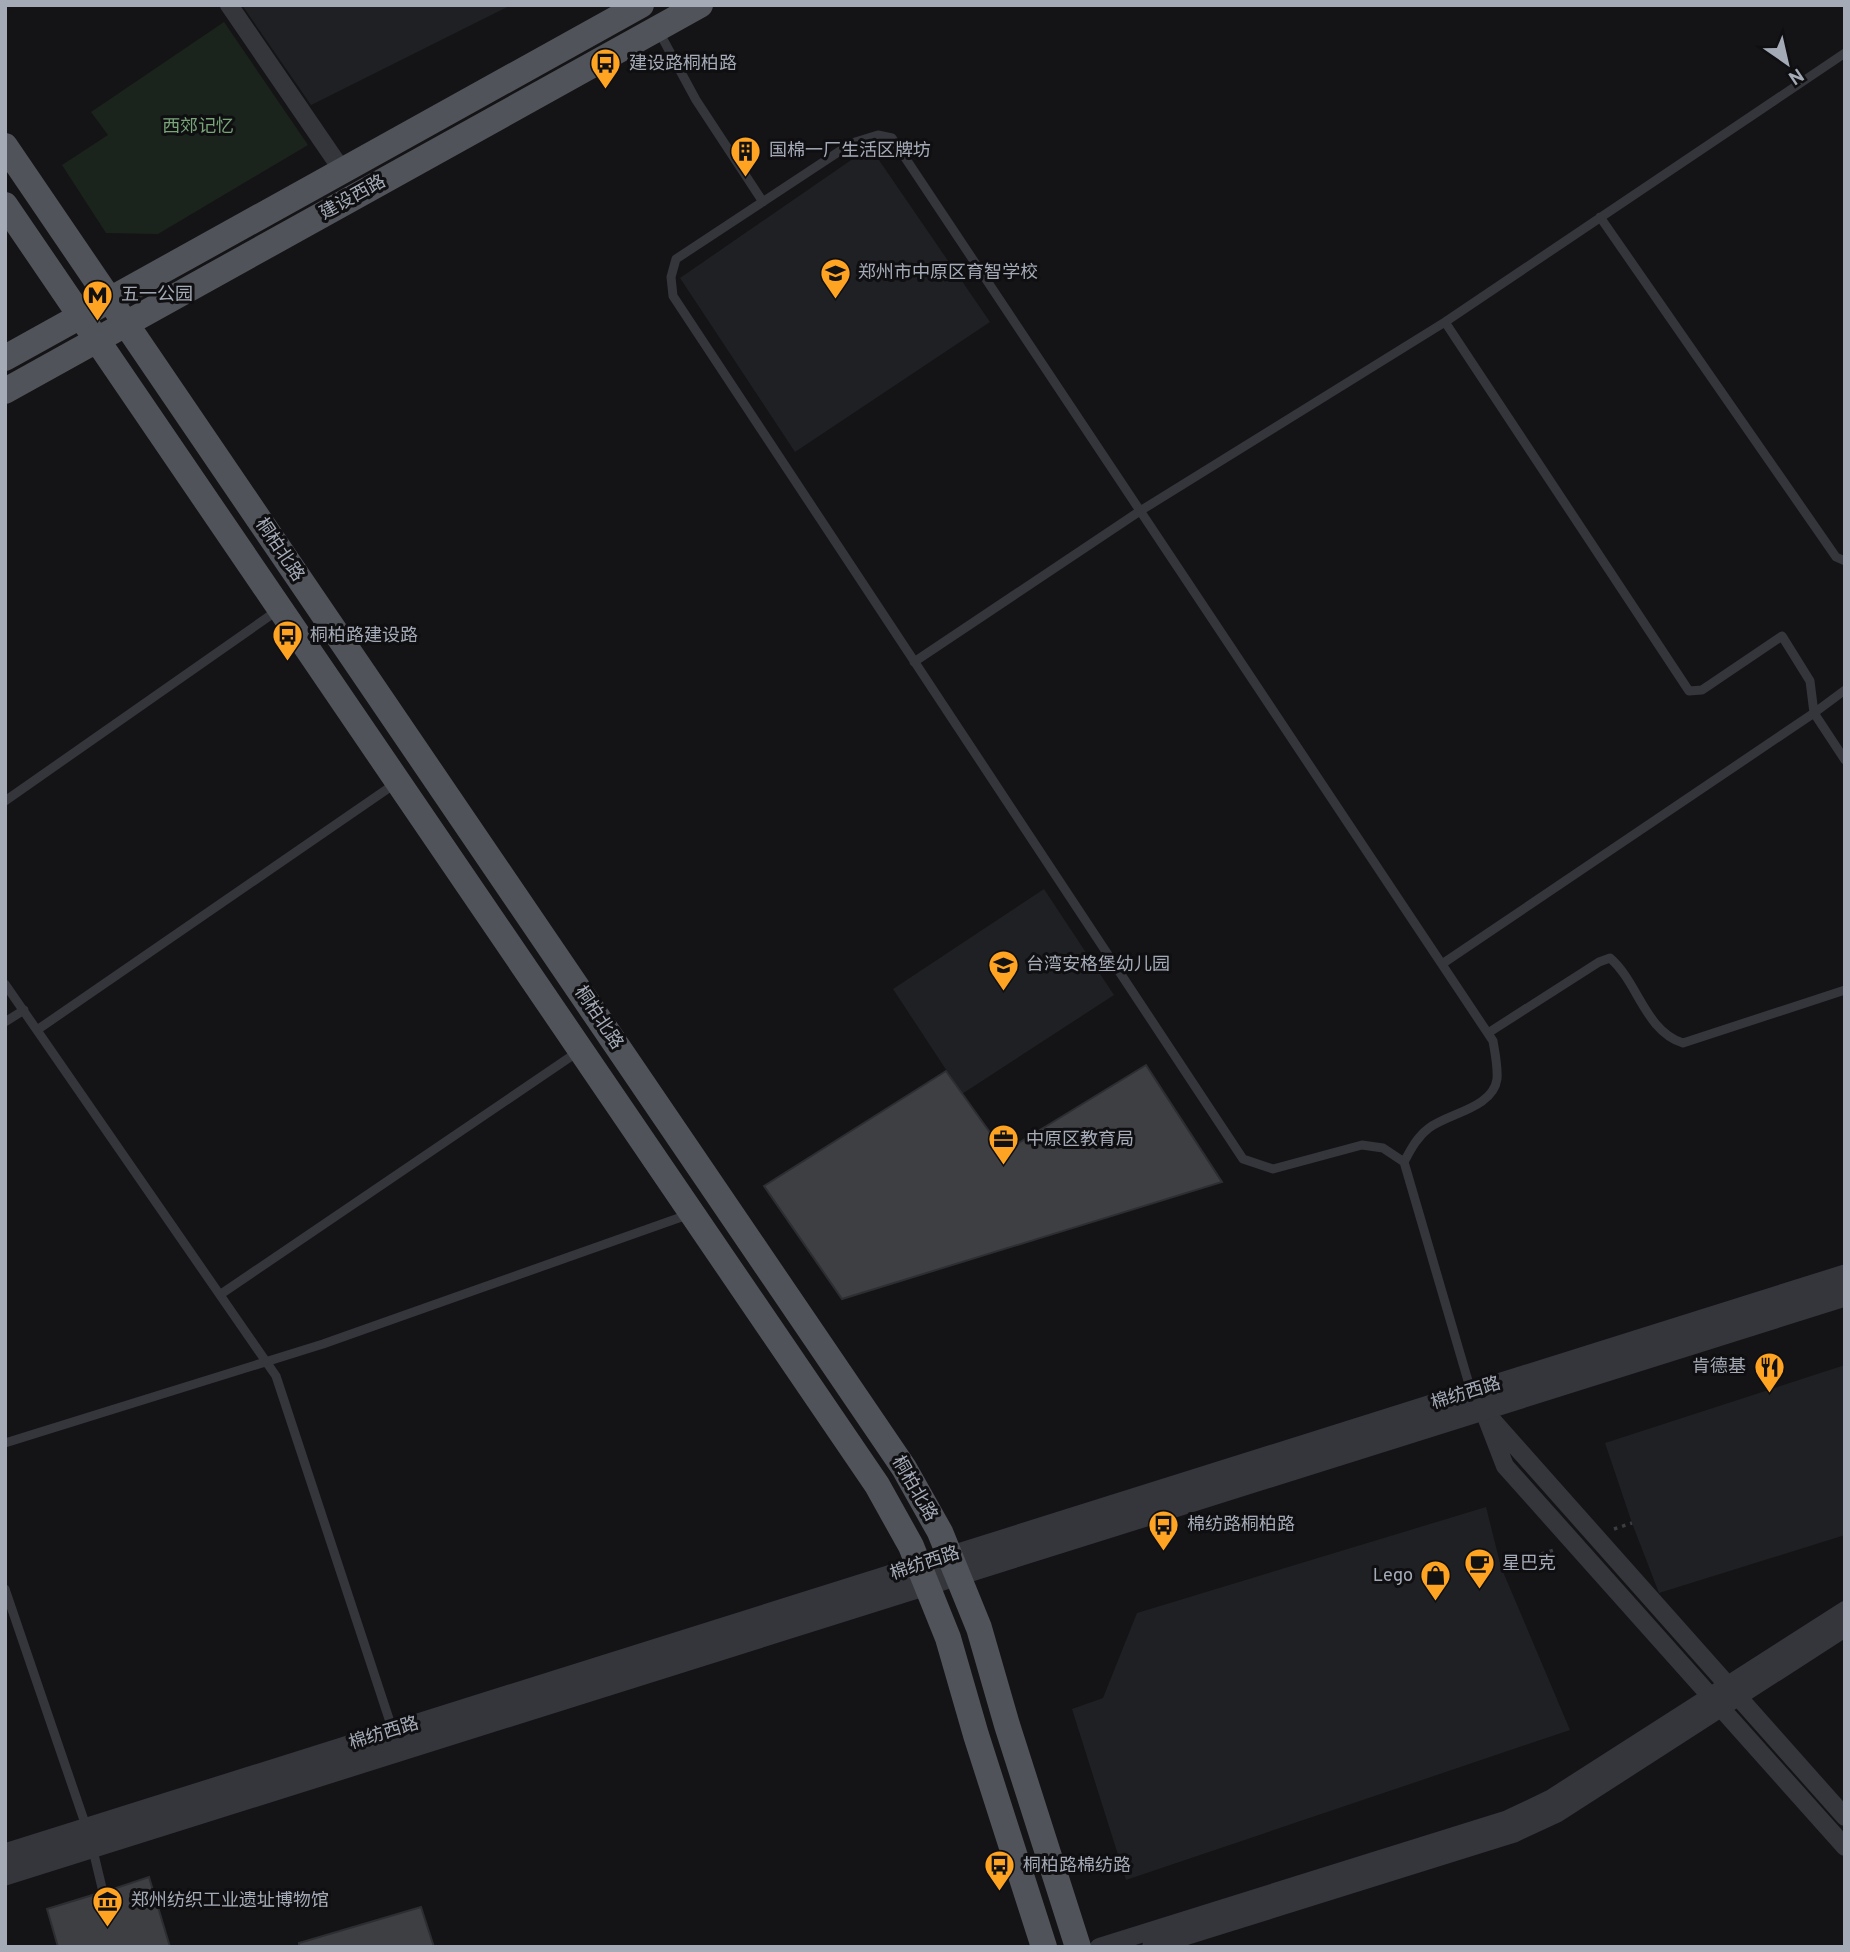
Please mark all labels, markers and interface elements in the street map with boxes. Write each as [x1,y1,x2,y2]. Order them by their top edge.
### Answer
north arrow [1752,28,1822,98]
bus stop icon: 建设路桐柏路 [589,47,623,91]
place label: 建设路桐柏路 [629,53,737,76]
text: N [1783,62,1808,89]
park label: 西郊记忆 [162,116,234,139]
building icon: 国棉一厂生活区牌坊 [729,134,763,178]
place label: 国棉一厂生活区牌坊 [769,140,931,163]
street label: 建设西路 [316,170,390,226]
school or university icon: 郑州市中原区育智学校 [818,256,852,300]
place label: 郑州市中原区育智学校 [858,262,1038,285]
metro station icon: 五一公园 [81,278,115,322]
place label: 五一公园 [121,284,193,307]
street label: 桐柏北路 [249,514,309,586]
bus stop icon: 桐柏路建设路 [270,619,304,663]
place label: 桐柏路建设路 [310,625,418,648]
school or university icon: 台湾安格堡幼儿园 [986,948,1020,992]
place label: 台湾安格堡幼儿园 [1026,954,1170,977]
street label: 桐柏北路 [568,982,628,1054]
office icon: 中原区教育局 [986,1123,1020,1167]
place label: 中原区教育局 [1026,1129,1134,1152]
restaurant icon: 肯德基 [1752,1350,1786,1394]
place label: 肯德基 [1692,1356,1746,1379]
street label: 棉纺西路 [1428,1372,1504,1416]
street label: 桐柏北路 [886,1452,942,1526]
bus stop icon: 棉纺路桐柏路 [1147,1508,1181,1552]
place label: 棉纺路桐柏路 [1187,1514,1295,1537]
street label: 棉纺西路 [887,1542,963,1586]
cafe icon: 星巴克 [1462,1547,1496,1591]
place label: 星巴克 [1502,1553,1556,1576]
shop icon: Lego [1419,1559,1453,1603]
place label: Lego [1373,1565,1413,1588]
street label: 棉纺西路 [346,1712,422,1756]
bus stop icon: 桐柏路棉纺路 [983,1849,1017,1893]
place label: 桐柏路棉纺路 [1023,1855,1131,1878]
museum icon: 郑州纺织工业遗址博物馆 [91,1884,125,1928]
place label: 郑州纺织工业遗址博物馆 [131,1890,329,1913]

